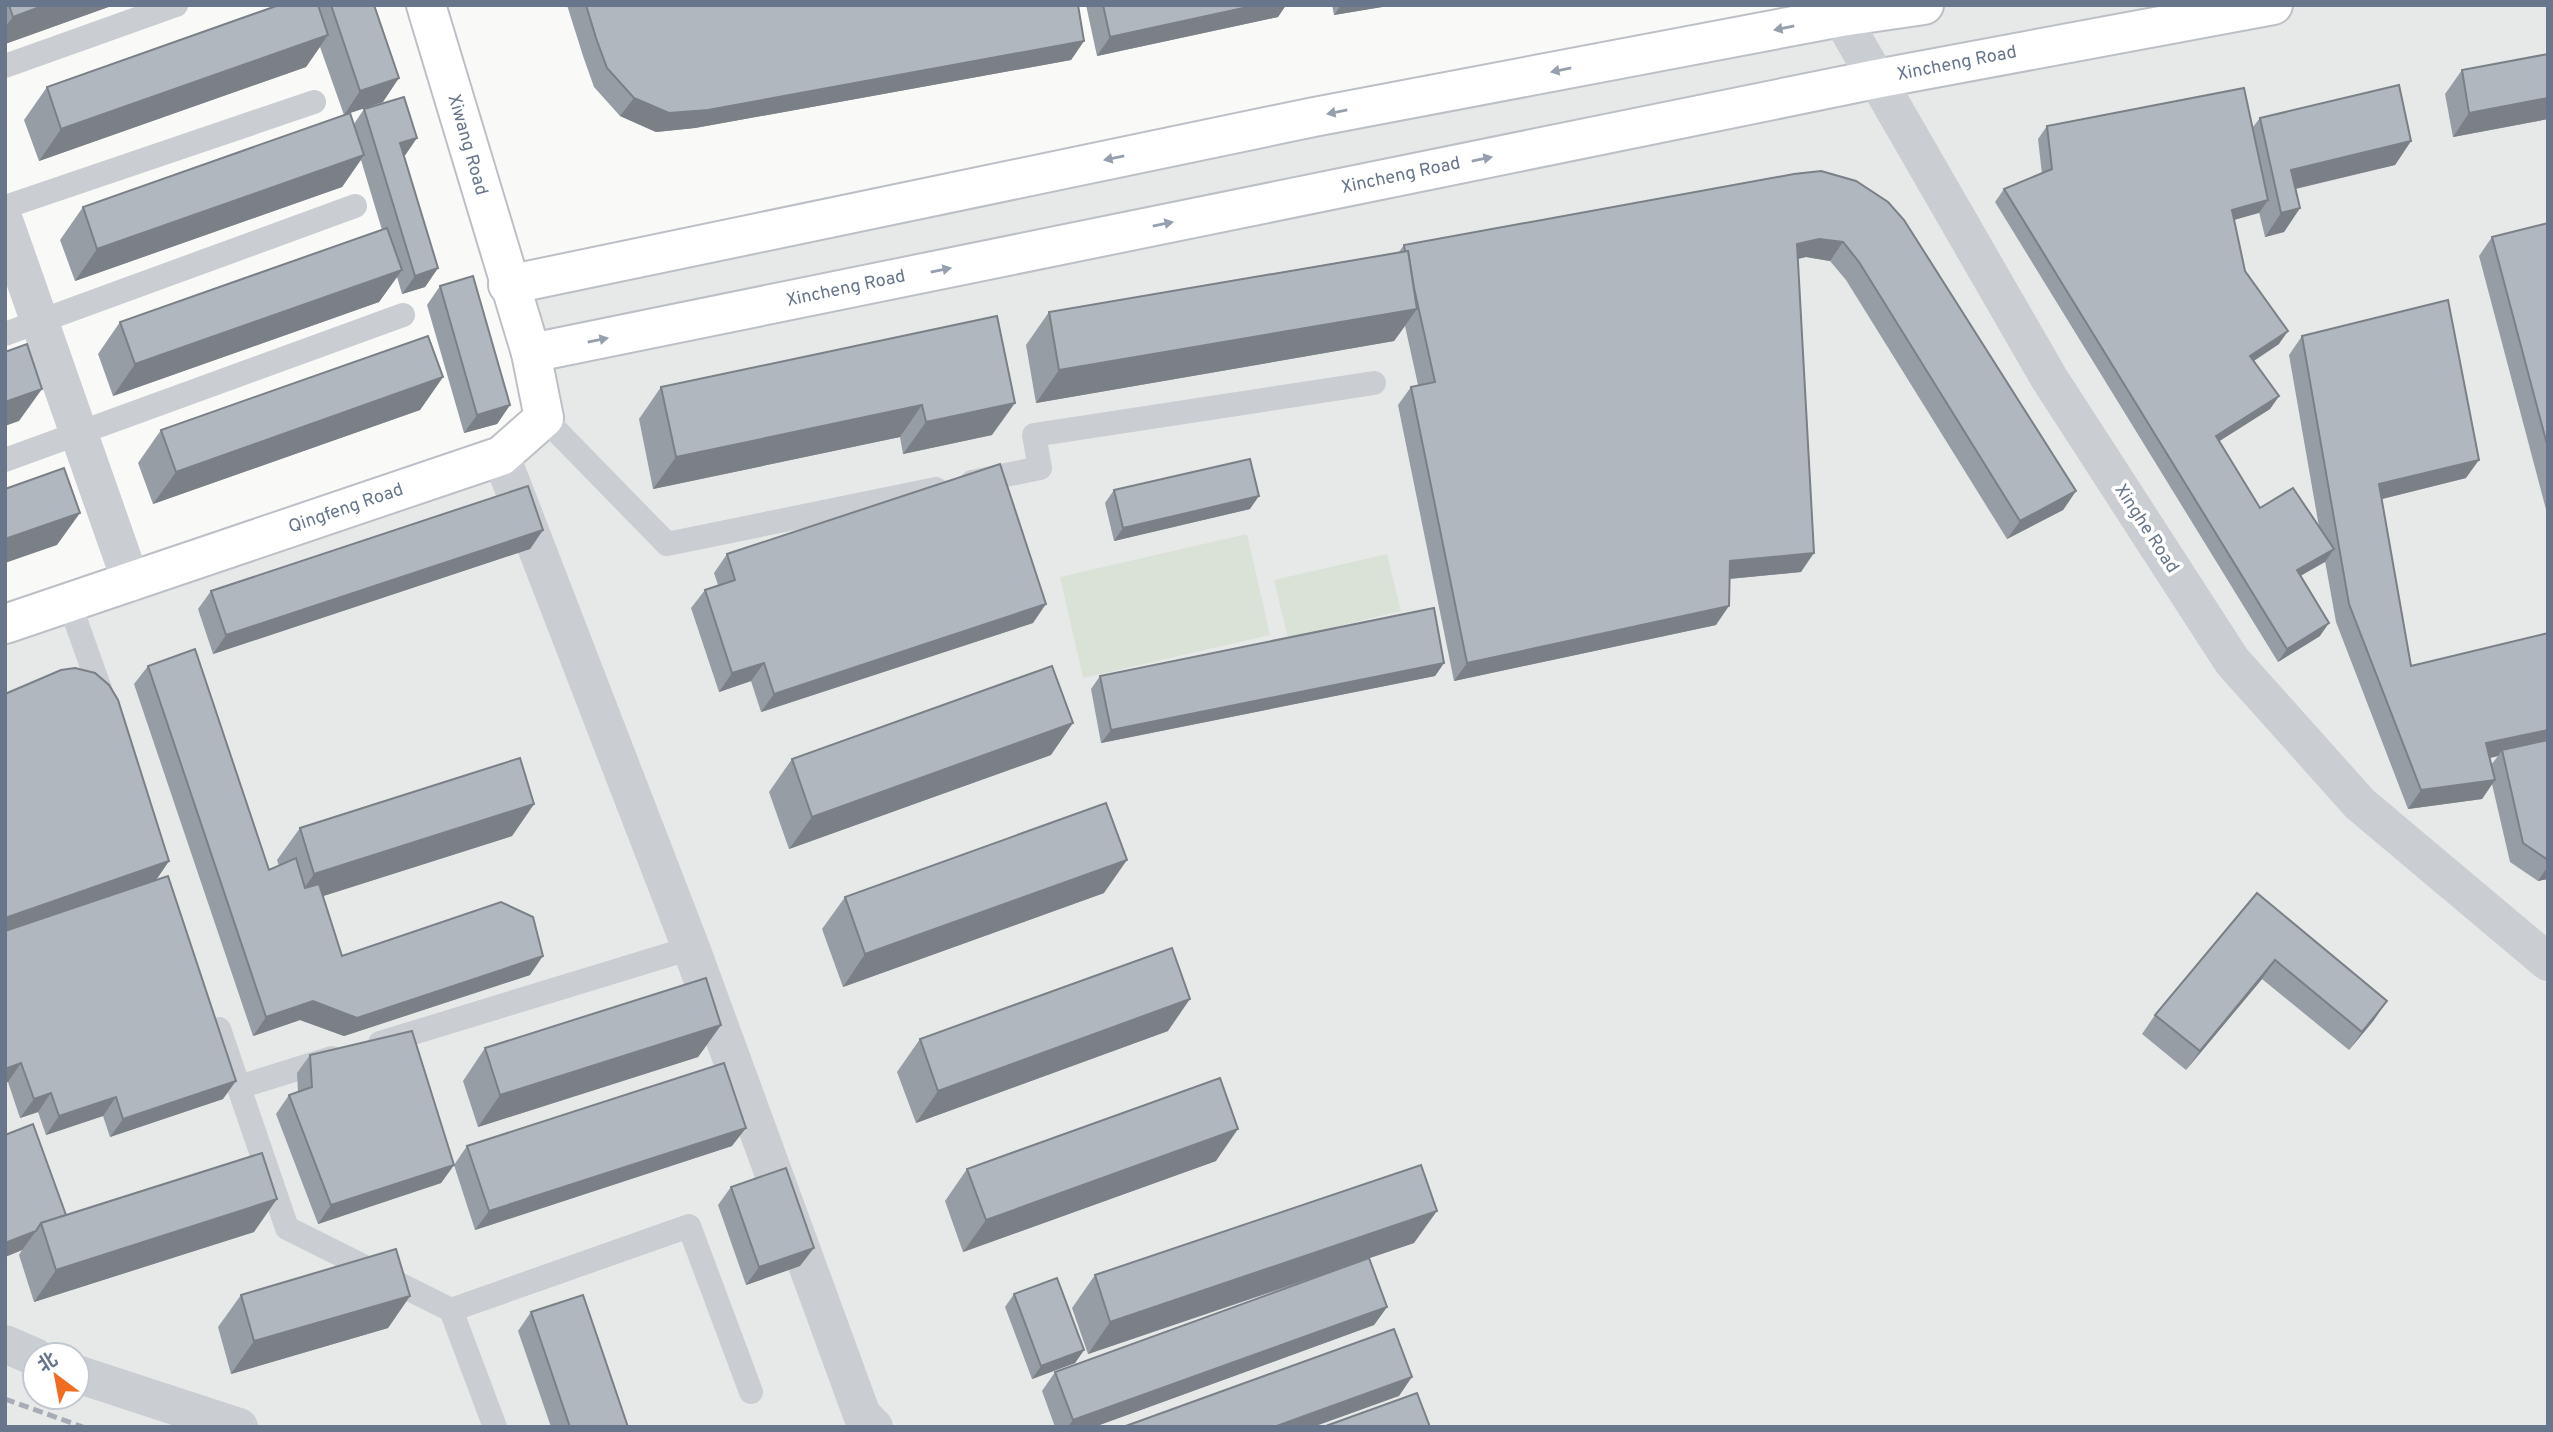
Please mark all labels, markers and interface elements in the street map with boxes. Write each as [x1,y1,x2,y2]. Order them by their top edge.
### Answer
one-way arrow [1773,23,1795,34]
street label: Xincheng Road [1895,41,2019,87]
one-way arrow [1550,65,1572,76]
street label: Xiwang Road [442,92,492,198]
one-way arrow [1326,107,1348,118]
street label: Xincheng Road [1339,152,1463,200]
one-way arrow [1103,153,1125,164]
one-way arrow [1471,154,1493,165]
one-way arrow [1152,219,1174,230]
one-way arrow [930,264,952,275]
street label: Xincheng Road [784,265,908,313]
one-way arrow [587,334,609,345]
street label: Qingfeng Road [285,479,407,539]
street label: Xinghe Road [2109,480,2183,578]
north arrow [21,1341,91,1411]
text: 北 [34,1348,62,1378]

